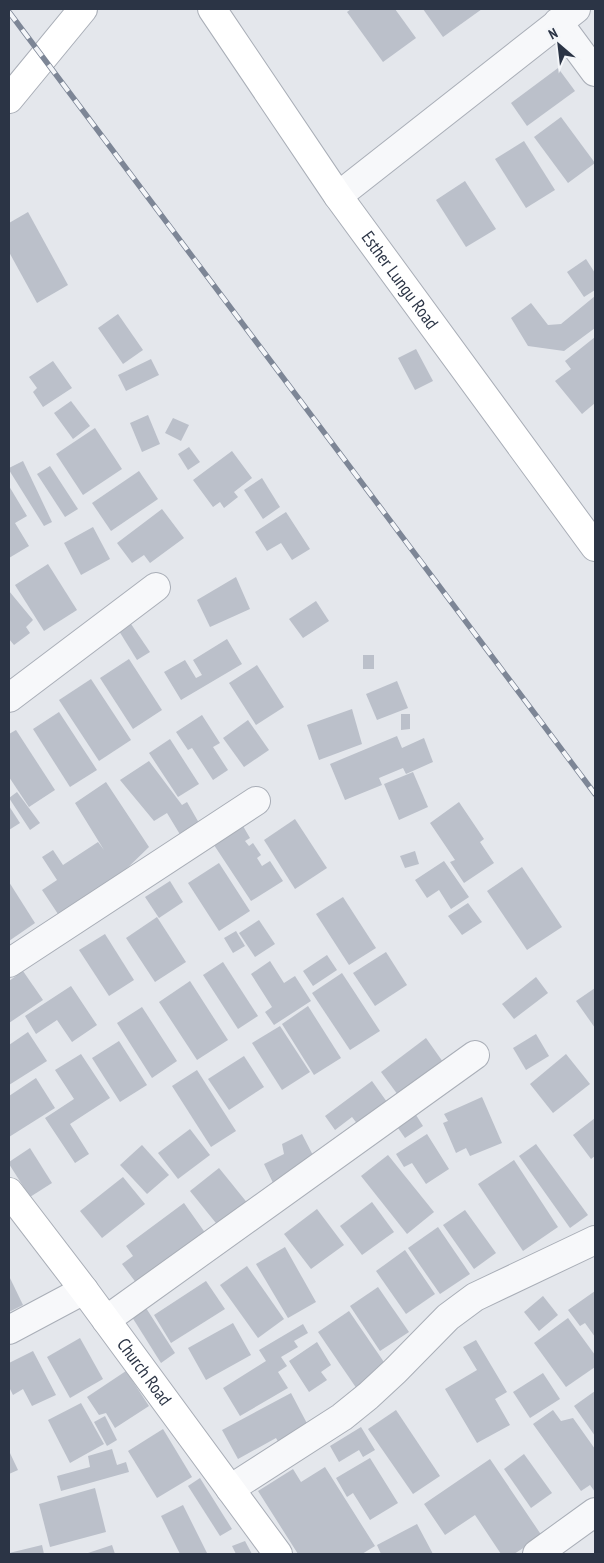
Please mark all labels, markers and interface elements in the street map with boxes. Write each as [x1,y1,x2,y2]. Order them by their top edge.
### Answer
north arrow [534,20,584,70]
text: N [545,24,560,43]
street label: Esther Lungu Road [357,226,444,334]
street label: Church Road [112,1333,177,1410]

